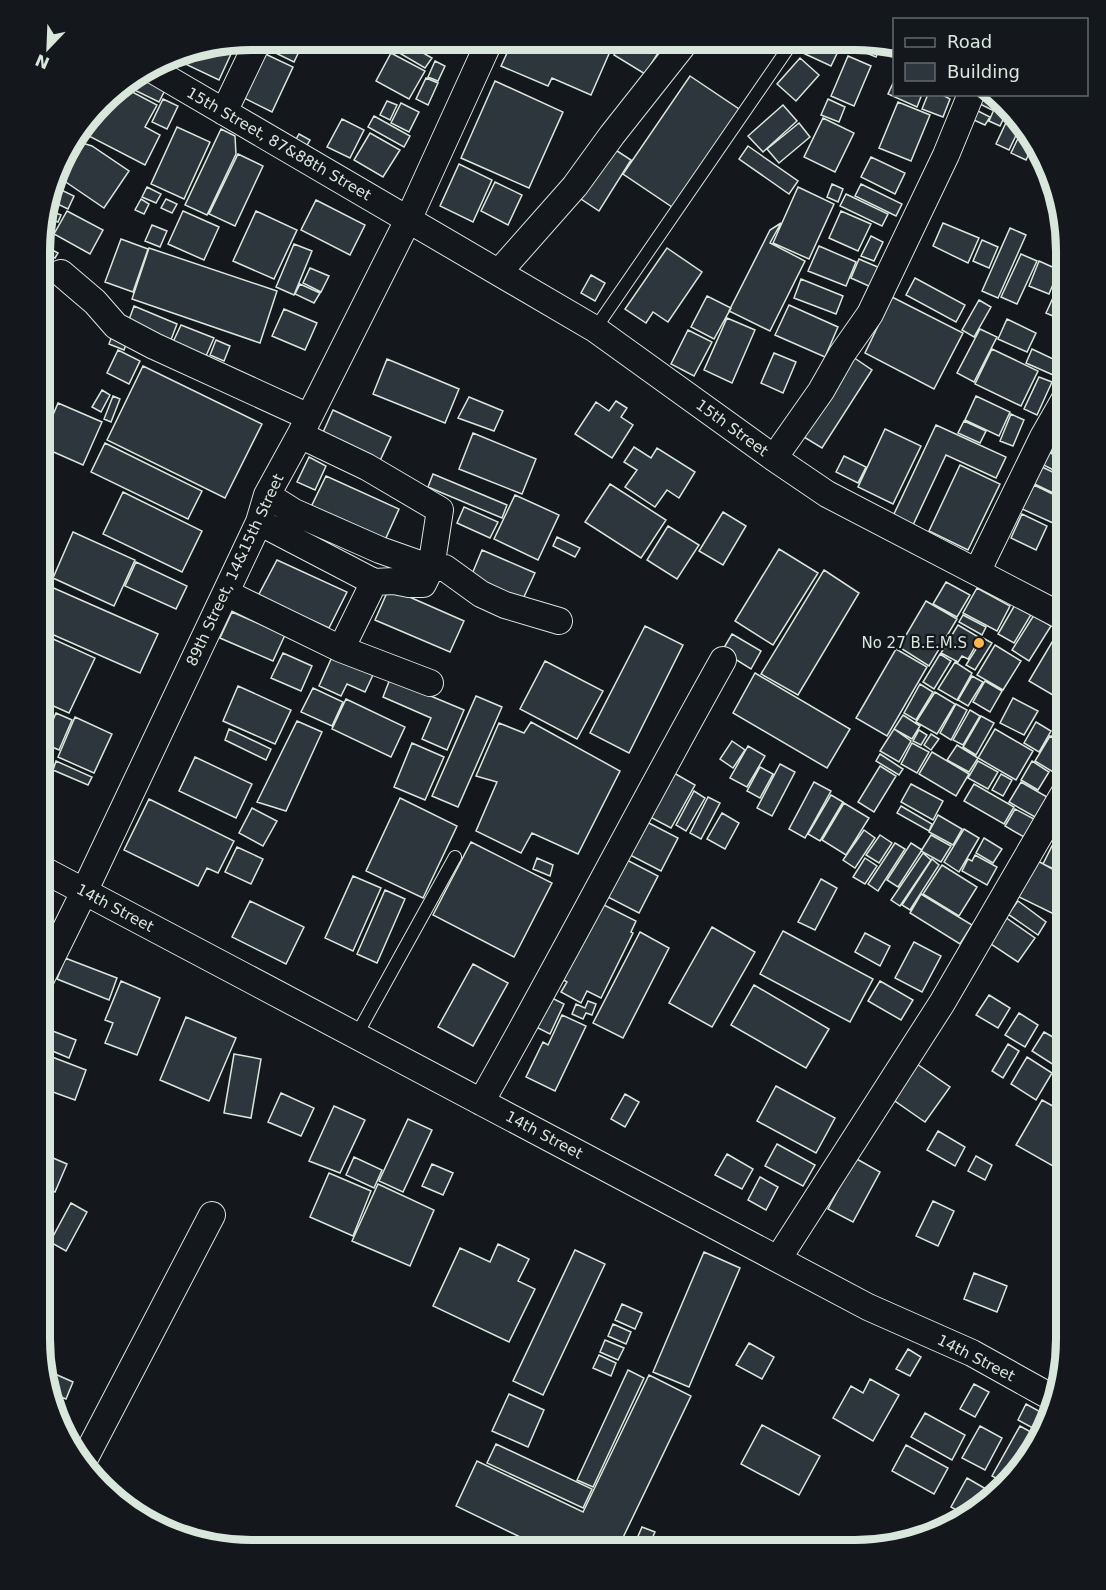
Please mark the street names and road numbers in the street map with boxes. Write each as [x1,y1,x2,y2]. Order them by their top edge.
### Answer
street label: 15th Street, 87&88th Street [184,84,375,204]
street label: 15th Street [692,396,772,460]
street label: 89th Street, 14&15th Street [182,471,288,669]
street label: 14th Street [73,880,157,936]
street label: 14th Street [502,1107,586,1163]
street label: 14th Street [934,1331,1018,1385]

